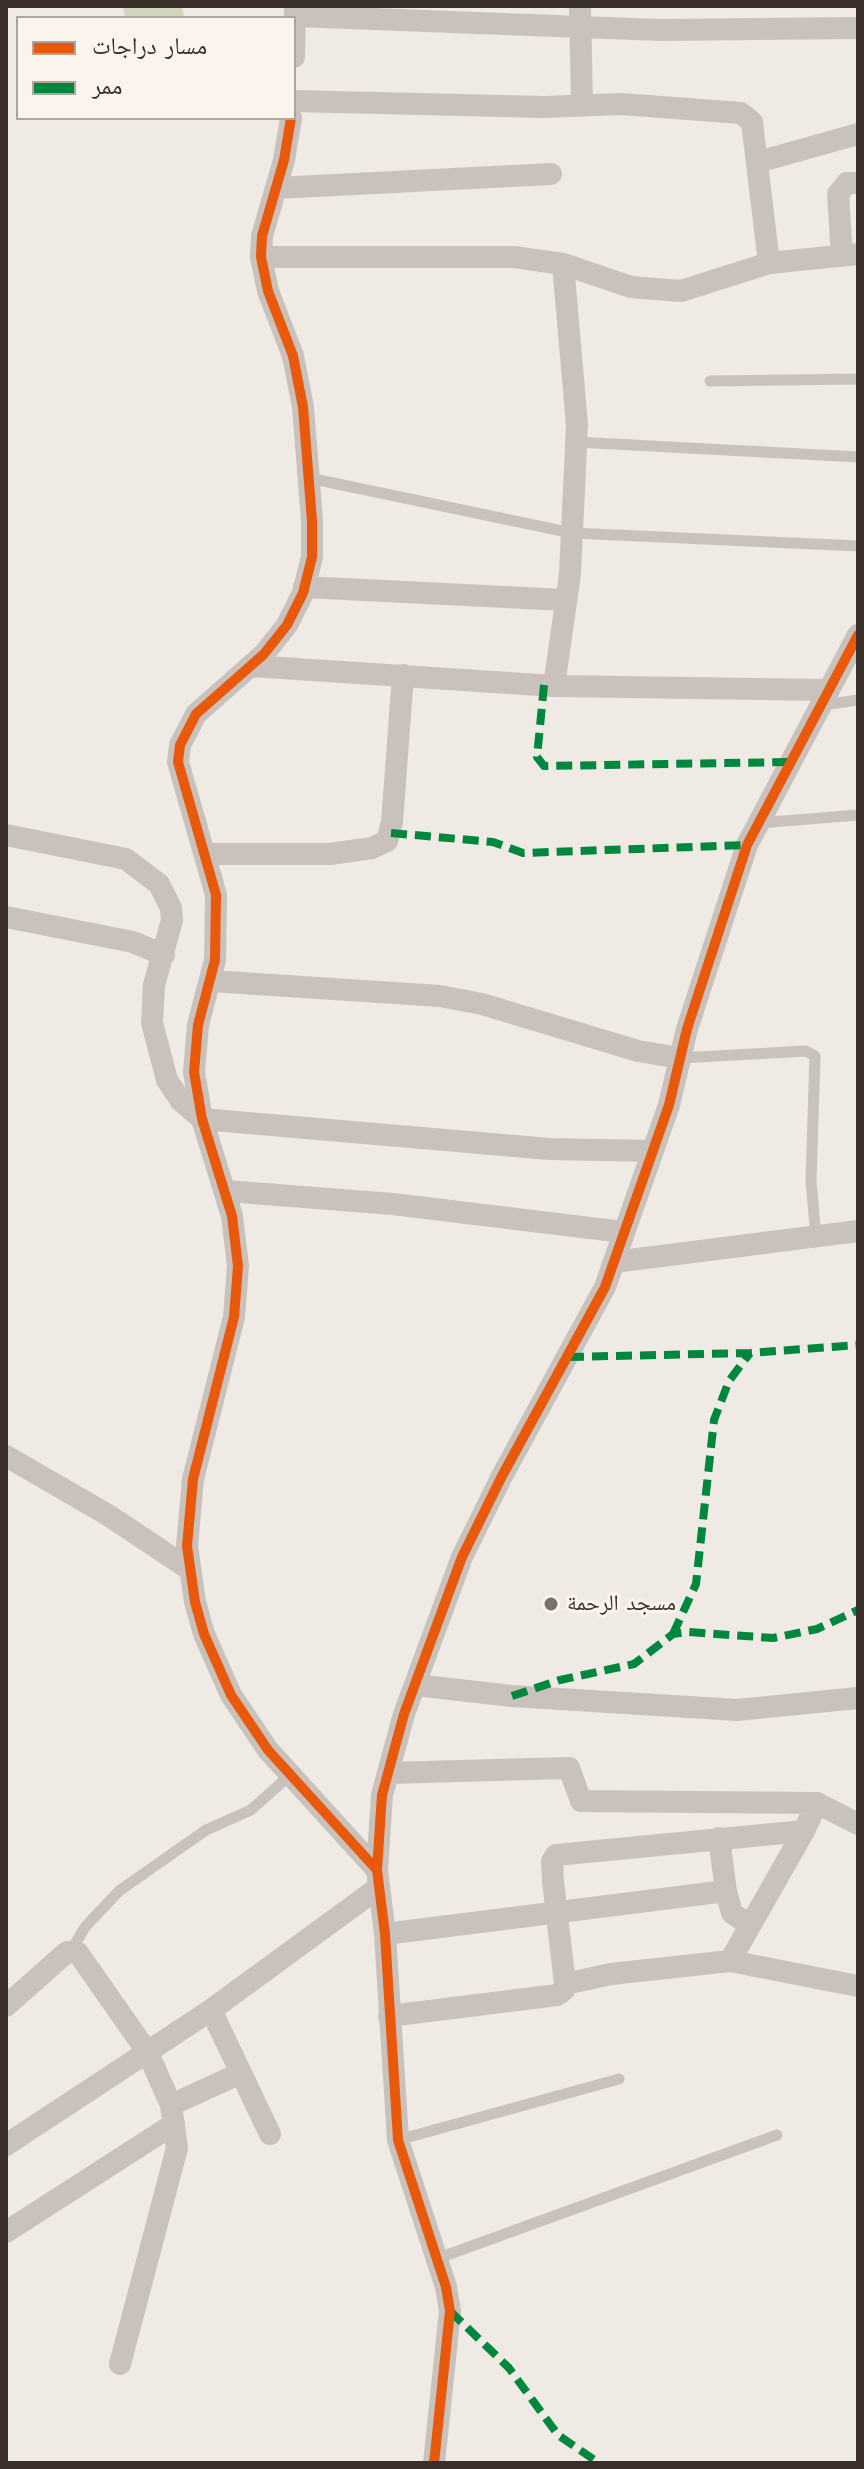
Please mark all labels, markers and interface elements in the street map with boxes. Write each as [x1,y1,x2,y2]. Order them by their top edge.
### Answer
legend [16,16,296,120]
text: مسار دراجات [92,32,207,60]
text: ممر [92,72,123,100]
place label: مسجد الرحمة [567,1591,676,1617]
marker: مسجد الرحمة [542,1595,560,1613]

